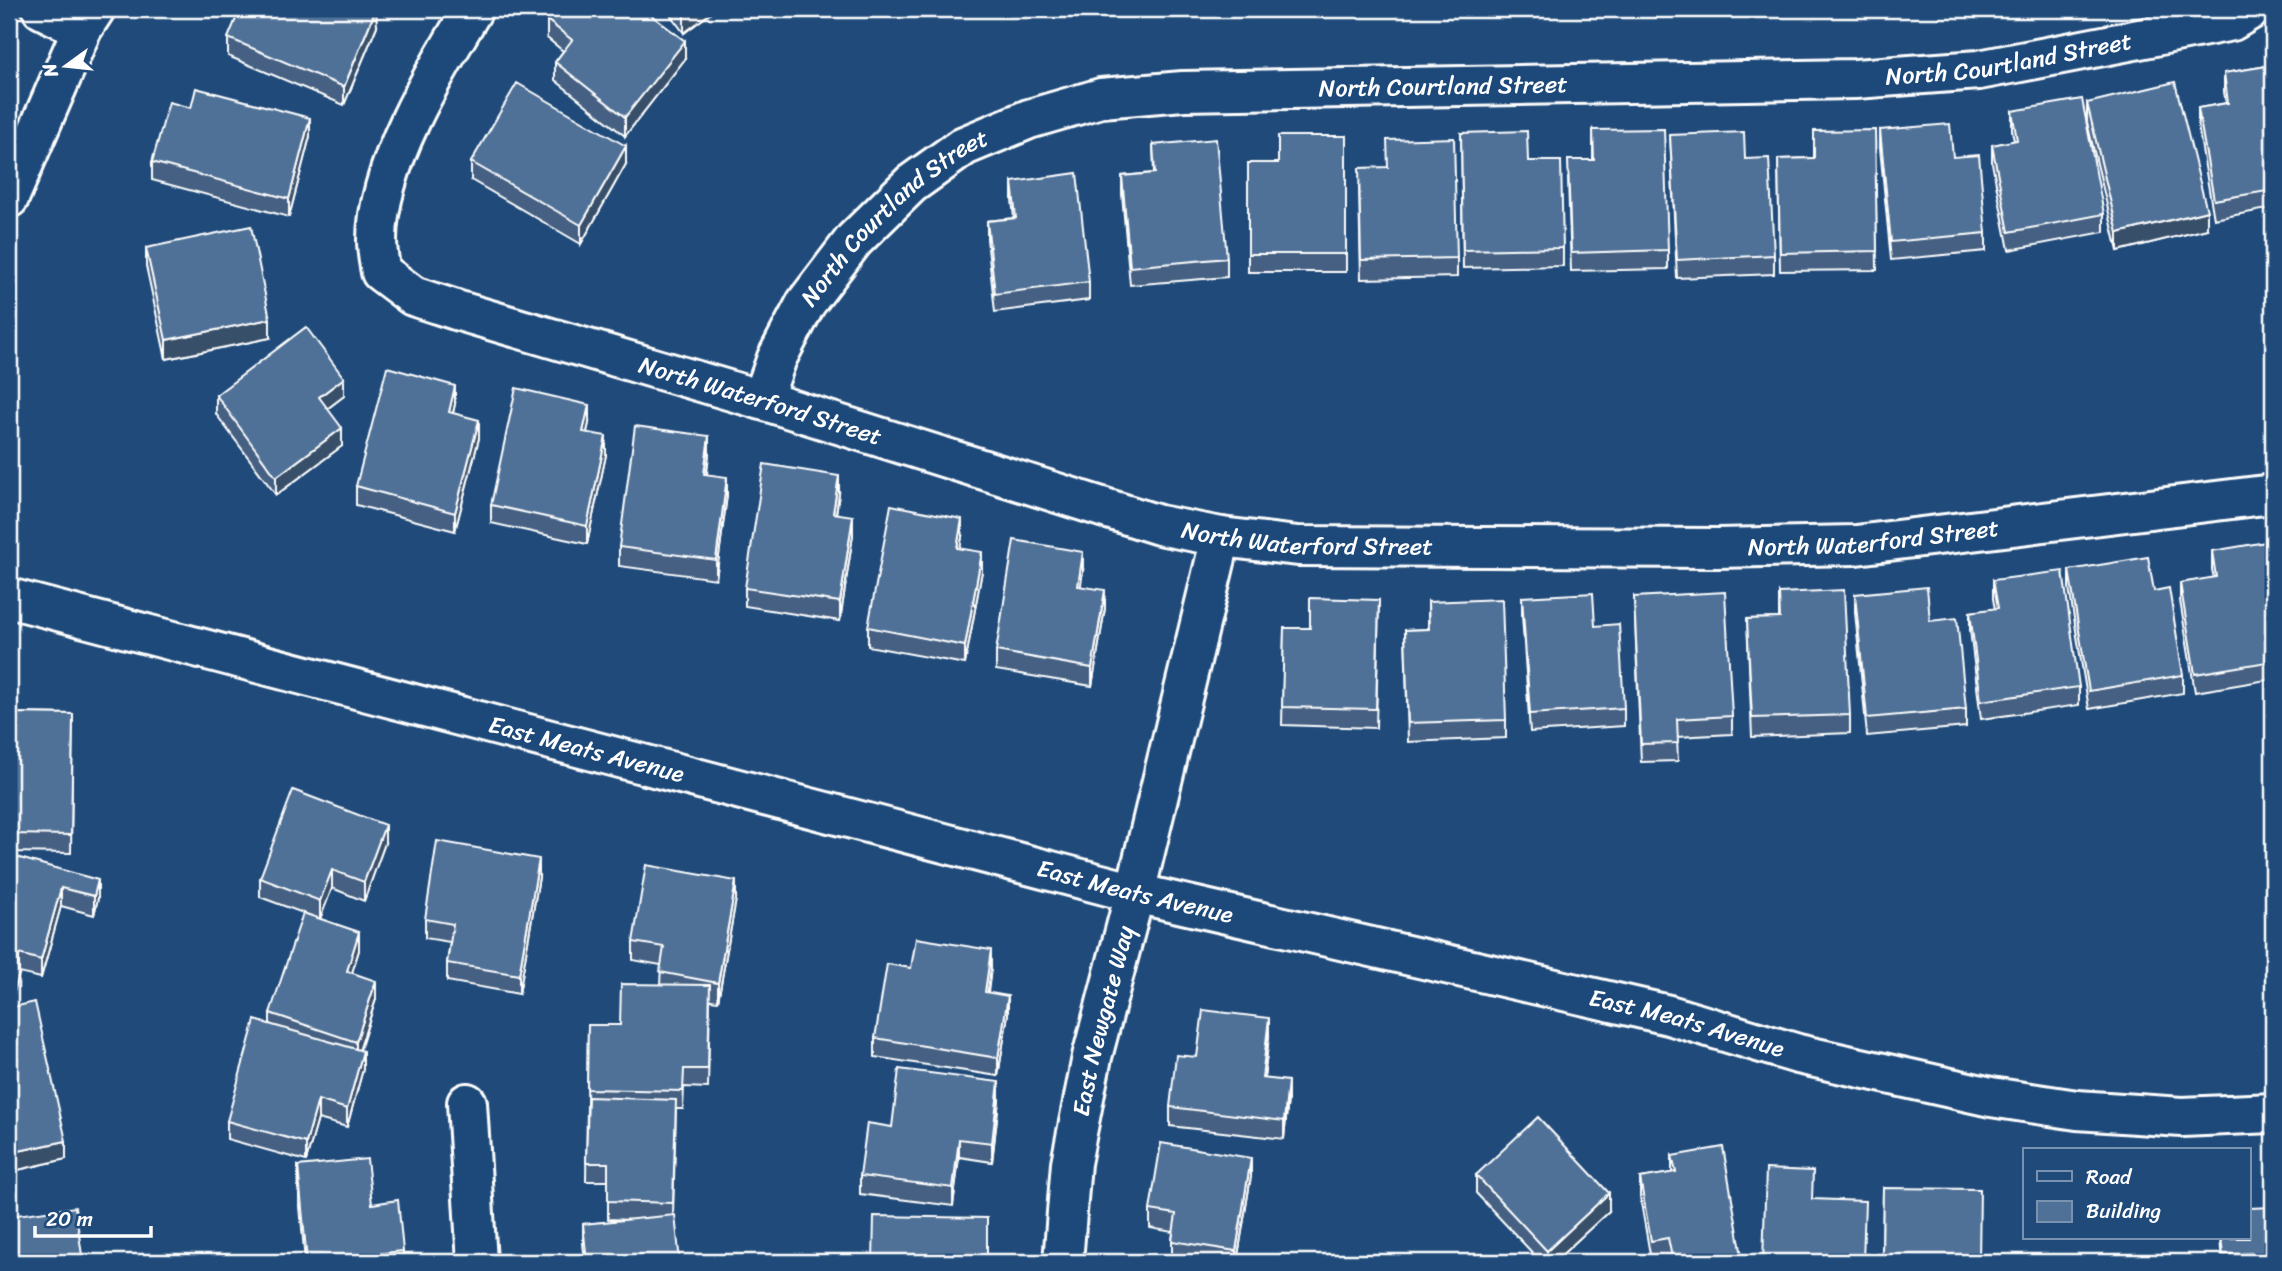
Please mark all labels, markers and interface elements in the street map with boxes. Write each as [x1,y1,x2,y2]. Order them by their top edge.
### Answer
street label: North Courtland Street [1884,20,2135,98]
north arrow [32,32,102,102]
text: N [32,59,68,82]
street label: North Courtland Street [1318,63,1568,110]
street label: North Courtland Street [789,117,995,316]
street label: North Waterford Street [634,344,887,457]
street label: North Waterford Street [1747,507,2001,568]
street label: North Waterford Street [1178,509,1433,568]
street label: East Meats Avenue [484,704,689,795]
street label: East Meats Avenue [1032,847,1238,936]
street label: East Newgate Way [1060,920,1147,1120]
street label: East Meats Avenue [1585,976,1790,1070]
legend [2023,1148,2250,1240]
text: Road [2086,1158,2133,1196]
text: Building [2086,1192,2162,1230]
scale bar [35,1194,150,1238]
text: 20 m [46,1200,93,1238]

